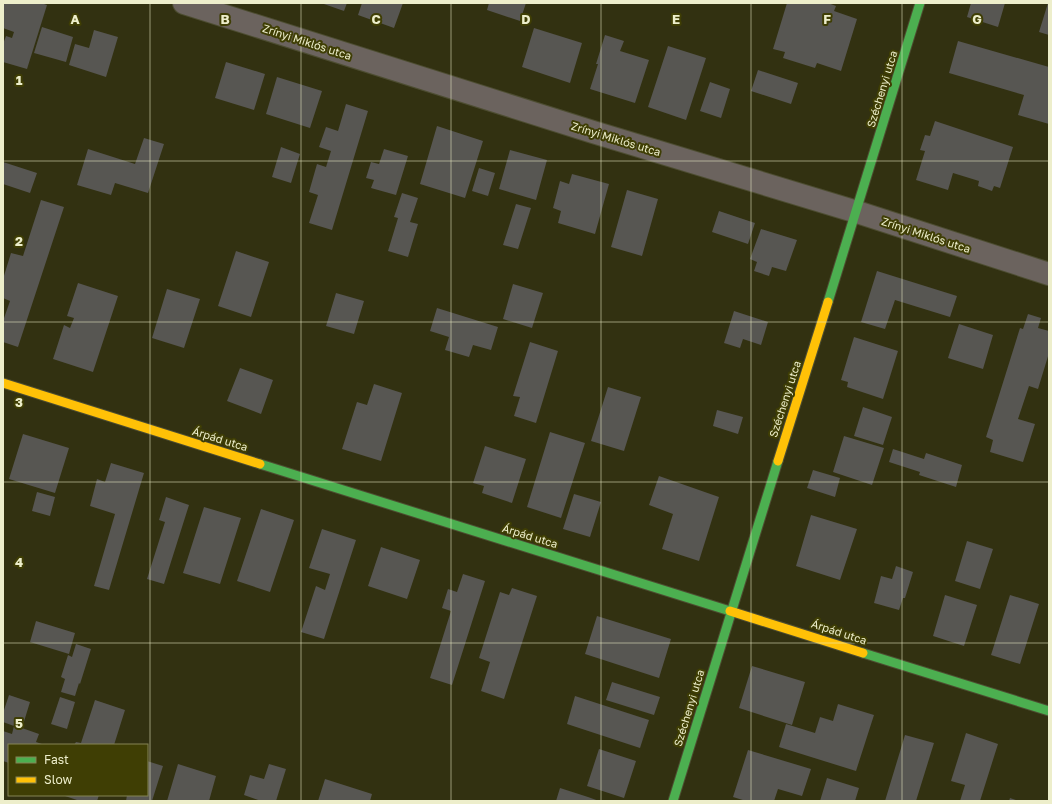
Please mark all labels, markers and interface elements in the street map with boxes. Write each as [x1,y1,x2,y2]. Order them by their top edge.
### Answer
text: A [70,11,80,27]
text: B [220,11,230,27]
text: C [371,11,381,27]
text: D [521,11,531,27]
text: E [672,11,680,27]
text: F [823,11,831,27]
text: G [972,11,982,27]
street label: Zrínyi Miklós utca [261,21,353,62]
street label: Széchenyi utca [864,49,899,129]
text: 1 [16,72,23,88]
street label: Zrínyi Miklós utca [570,119,662,158]
street label: Zrínyi Miklós utca [880,214,972,255]
text: 2 [15,233,23,249]
street label: Széchenyi utca [766,359,803,439]
text: 3 [15,394,23,410]
street label: Árpád utca [191,424,250,453]
street label: Árpád utca [501,521,560,550]
text: 4 [15,554,23,570]
street label: Árpád utca [810,616,868,647]
street label: Széchenyi utca [671,668,706,748]
text: 5 [15,715,23,731]
legend [8,744,148,796]
text: Fast [44,752,69,767]
text: Slow [44,772,72,787]

